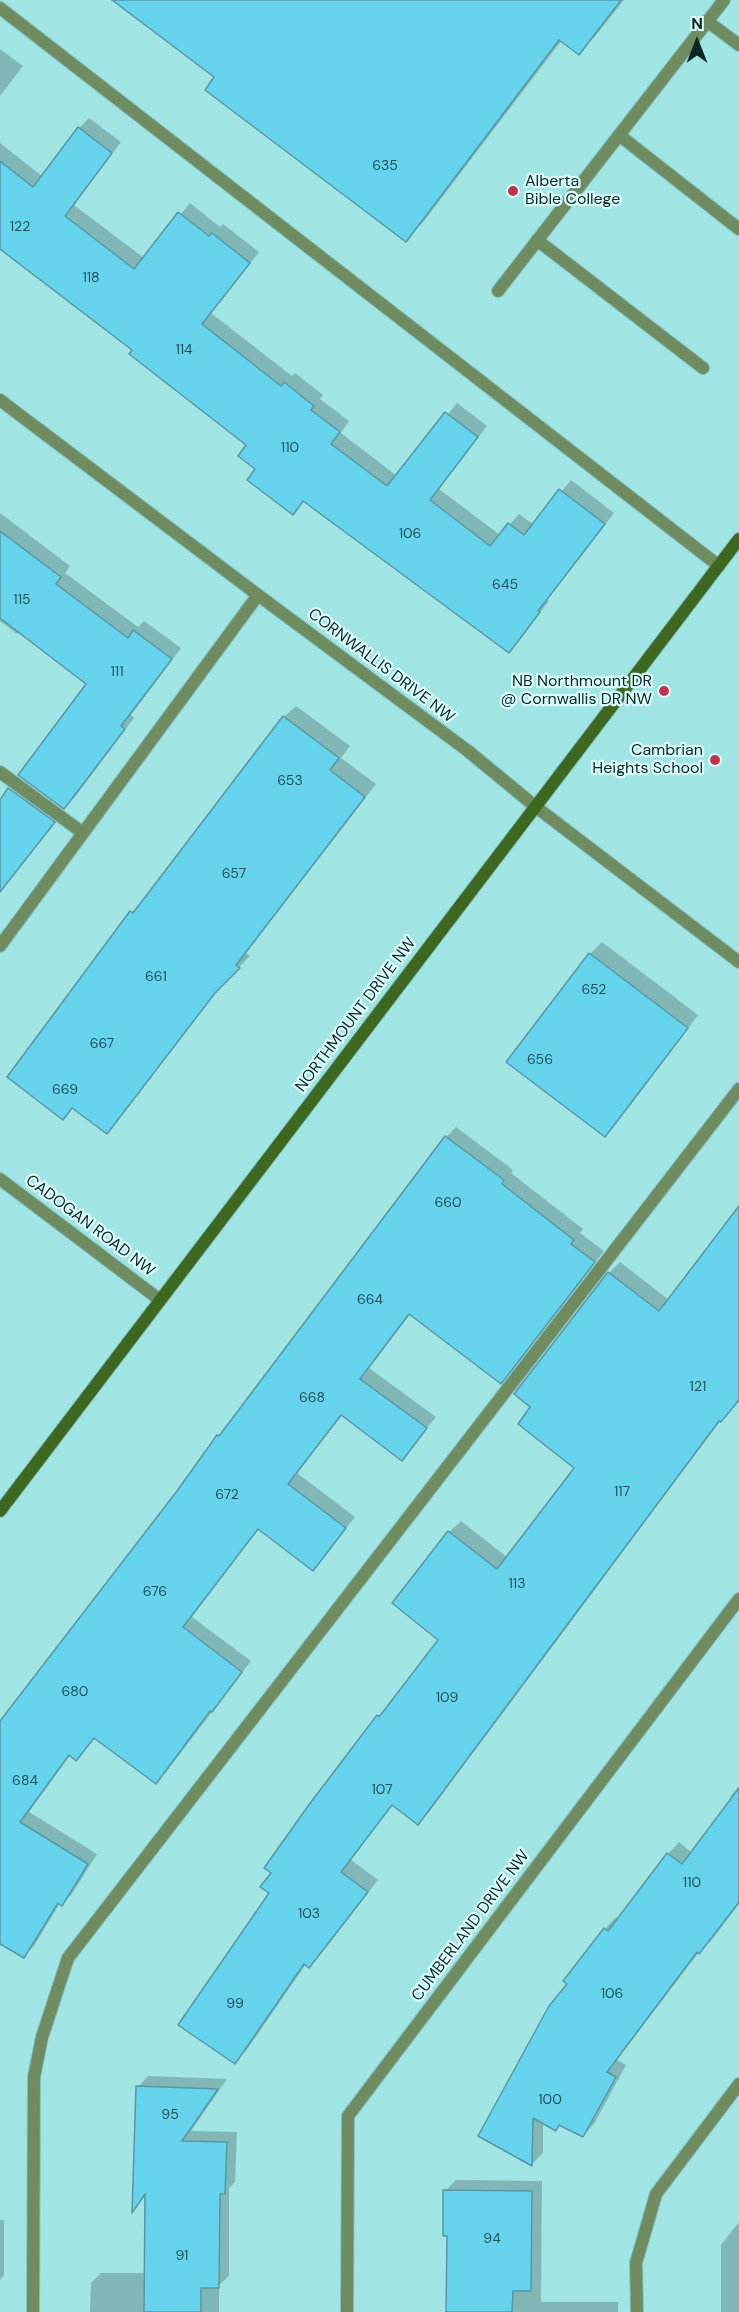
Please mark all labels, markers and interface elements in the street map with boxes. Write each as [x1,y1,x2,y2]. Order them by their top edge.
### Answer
north arrow [667,12,727,72]
text: N [691,13,703,34]
house number: 635 [372,158,398,174]
place label: Alberta Bible College [525,172,620,210]
marker: Alberta Bible College [506,184,520,198]
house number: 122 [10,219,30,235]
house number: 118 [82,270,100,286]
house number: 114 [175,342,193,358]
house number: 110 [281,440,299,456]
house number: 106 [399,526,421,542]
house number: 645 [492,577,518,593]
house number: 115 [13,592,31,608]
street label: CORNWALLIS DRIVE NW [304,605,458,727]
house number: 111 [110,664,124,680]
place label: NB Northmount DR @ Cornwallis DR NW [500,672,652,710]
marker: NB Northmount DR @ Cornwallis DR NW [657,684,671,698]
place label: Cambrian Heights School [592,741,703,779]
marker: Cambrian Heights School [708,753,722,767]
house number: 653 [277,773,303,789]
house number: 657 [222,866,246,882]
street label: NORTHMOUNT DRIVE NW [292,934,420,1096]
house number: 661 [145,969,167,985]
house number: 652 [582,982,606,998]
house number: 667 [90,1036,114,1052]
house number: 656 [527,1052,553,1068]
house number: 669 [52,1082,78,1098]
street label: CADOGAN ROAD NW [22,1171,158,1281]
house number: 660 [434,1195,462,1211]
house number: 664 [357,1292,383,1308]
house number: 121 [690,1379,706,1395]
house number: 668 [299,1390,325,1406]
house number: 117 [614,1484,630,1500]
house number: 672 [215,1487,239,1503]
house number: 113 [508,1576,526,1592]
house number: 676 [143,1584,167,1600]
house number: 680 [62,1684,88,1700]
house number: 109 [436,1690,458,1706]
house number: 684 [12,1773,38,1789]
house number: 107 [371,1782,393,1798]
street label: CUMBERLAND DRIVE NW [408,1847,534,2005]
house number: 110 [683,1875,701,1891]
house number: 103 [298,1906,320,1922]
house number: 106 [601,1986,623,2002]
house number: 99 [226,1996,244,2012]
house number: 100 [538,2092,562,2108]
house number: 95 [161,2107,179,2123]
house number: 94 [483,2231,501,2247]
house number: 91 [176,2248,188,2264]

